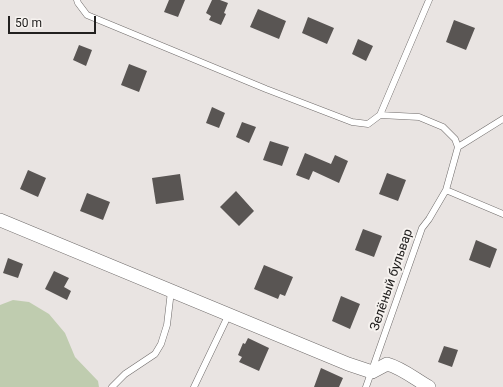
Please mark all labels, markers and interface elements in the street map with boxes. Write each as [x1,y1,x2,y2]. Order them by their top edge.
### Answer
scale bar [10,8,98,34]
text: 50 m [15,16,42,30]
street label: Зелёный бульвар [367,227,417,333]

